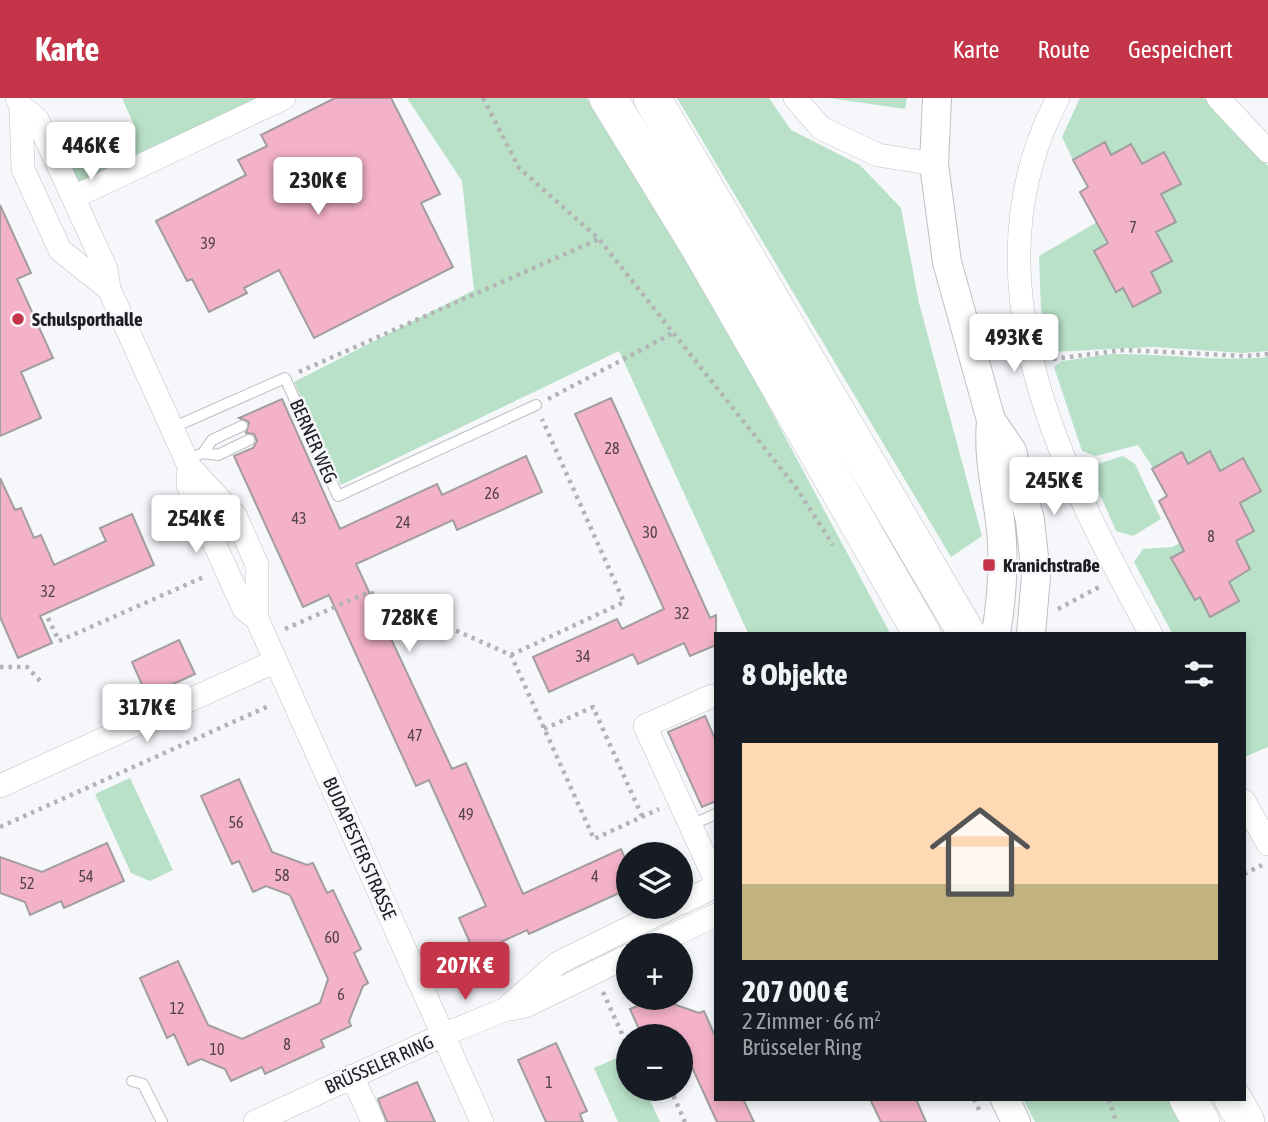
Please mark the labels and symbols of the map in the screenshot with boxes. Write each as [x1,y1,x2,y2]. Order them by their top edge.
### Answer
pin: 446K € [34,122,148,182]
pin: 230K € [261,158,375,217]
house number: 7 [1129,218,1137,236]
house number: 39 [200,234,216,252]
place label: Schulsporthalle [32,308,143,330]
marker: Schulsporthalle [10,311,26,327]
pin: 493K € [957,314,1071,374]
street label: BERNER WEG [286,395,342,487]
house number: 28 [604,439,620,457]
pin: 245K € [997,458,1111,517]
house number: 26 [484,484,500,502]
pin: 254K € [139,496,253,555]
house number: 43 [291,509,307,527]
house number: 24 [395,513,411,531]
house number: 30 [642,523,658,541]
house number: 8 [1207,527,1215,545]
place label: Kranichstraße [1003,554,1100,576]
marker: Kranichstraße [981,557,997,573]
house number: 32 [40,582,56,600]
pin: 728K € [352,594,466,654]
house number: 32 [674,604,690,622]
house number: 34 [575,647,591,665]
pin: 317K € [90,684,204,744]
house number: 47 [407,726,423,744]
street label: BUDAPESTER STRASSE [319,774,401,922]
house number: 49 [458,805,474,823]
house number: 56 [228,813,244,831]
house number: 58 [274,866,290,884]
house number: 54 [78,867,94,885]
house number: 4 [591,867,599,885]
house number: 52 [19,874,35,892]
house number: 60 [324,928,340,946]
pin: 207K € [408,942,522,1002]
house number: 6 [337,985,345,1003]
house number: 12 [169,999,185,1017]
street label: BRÜSSELER RING [321,1030,437,1098]
house number: 8 [283,1035,291,1053]
house number: 10 [209,1040,225,1058]
house number: 1 [545,1073,553,1091]

